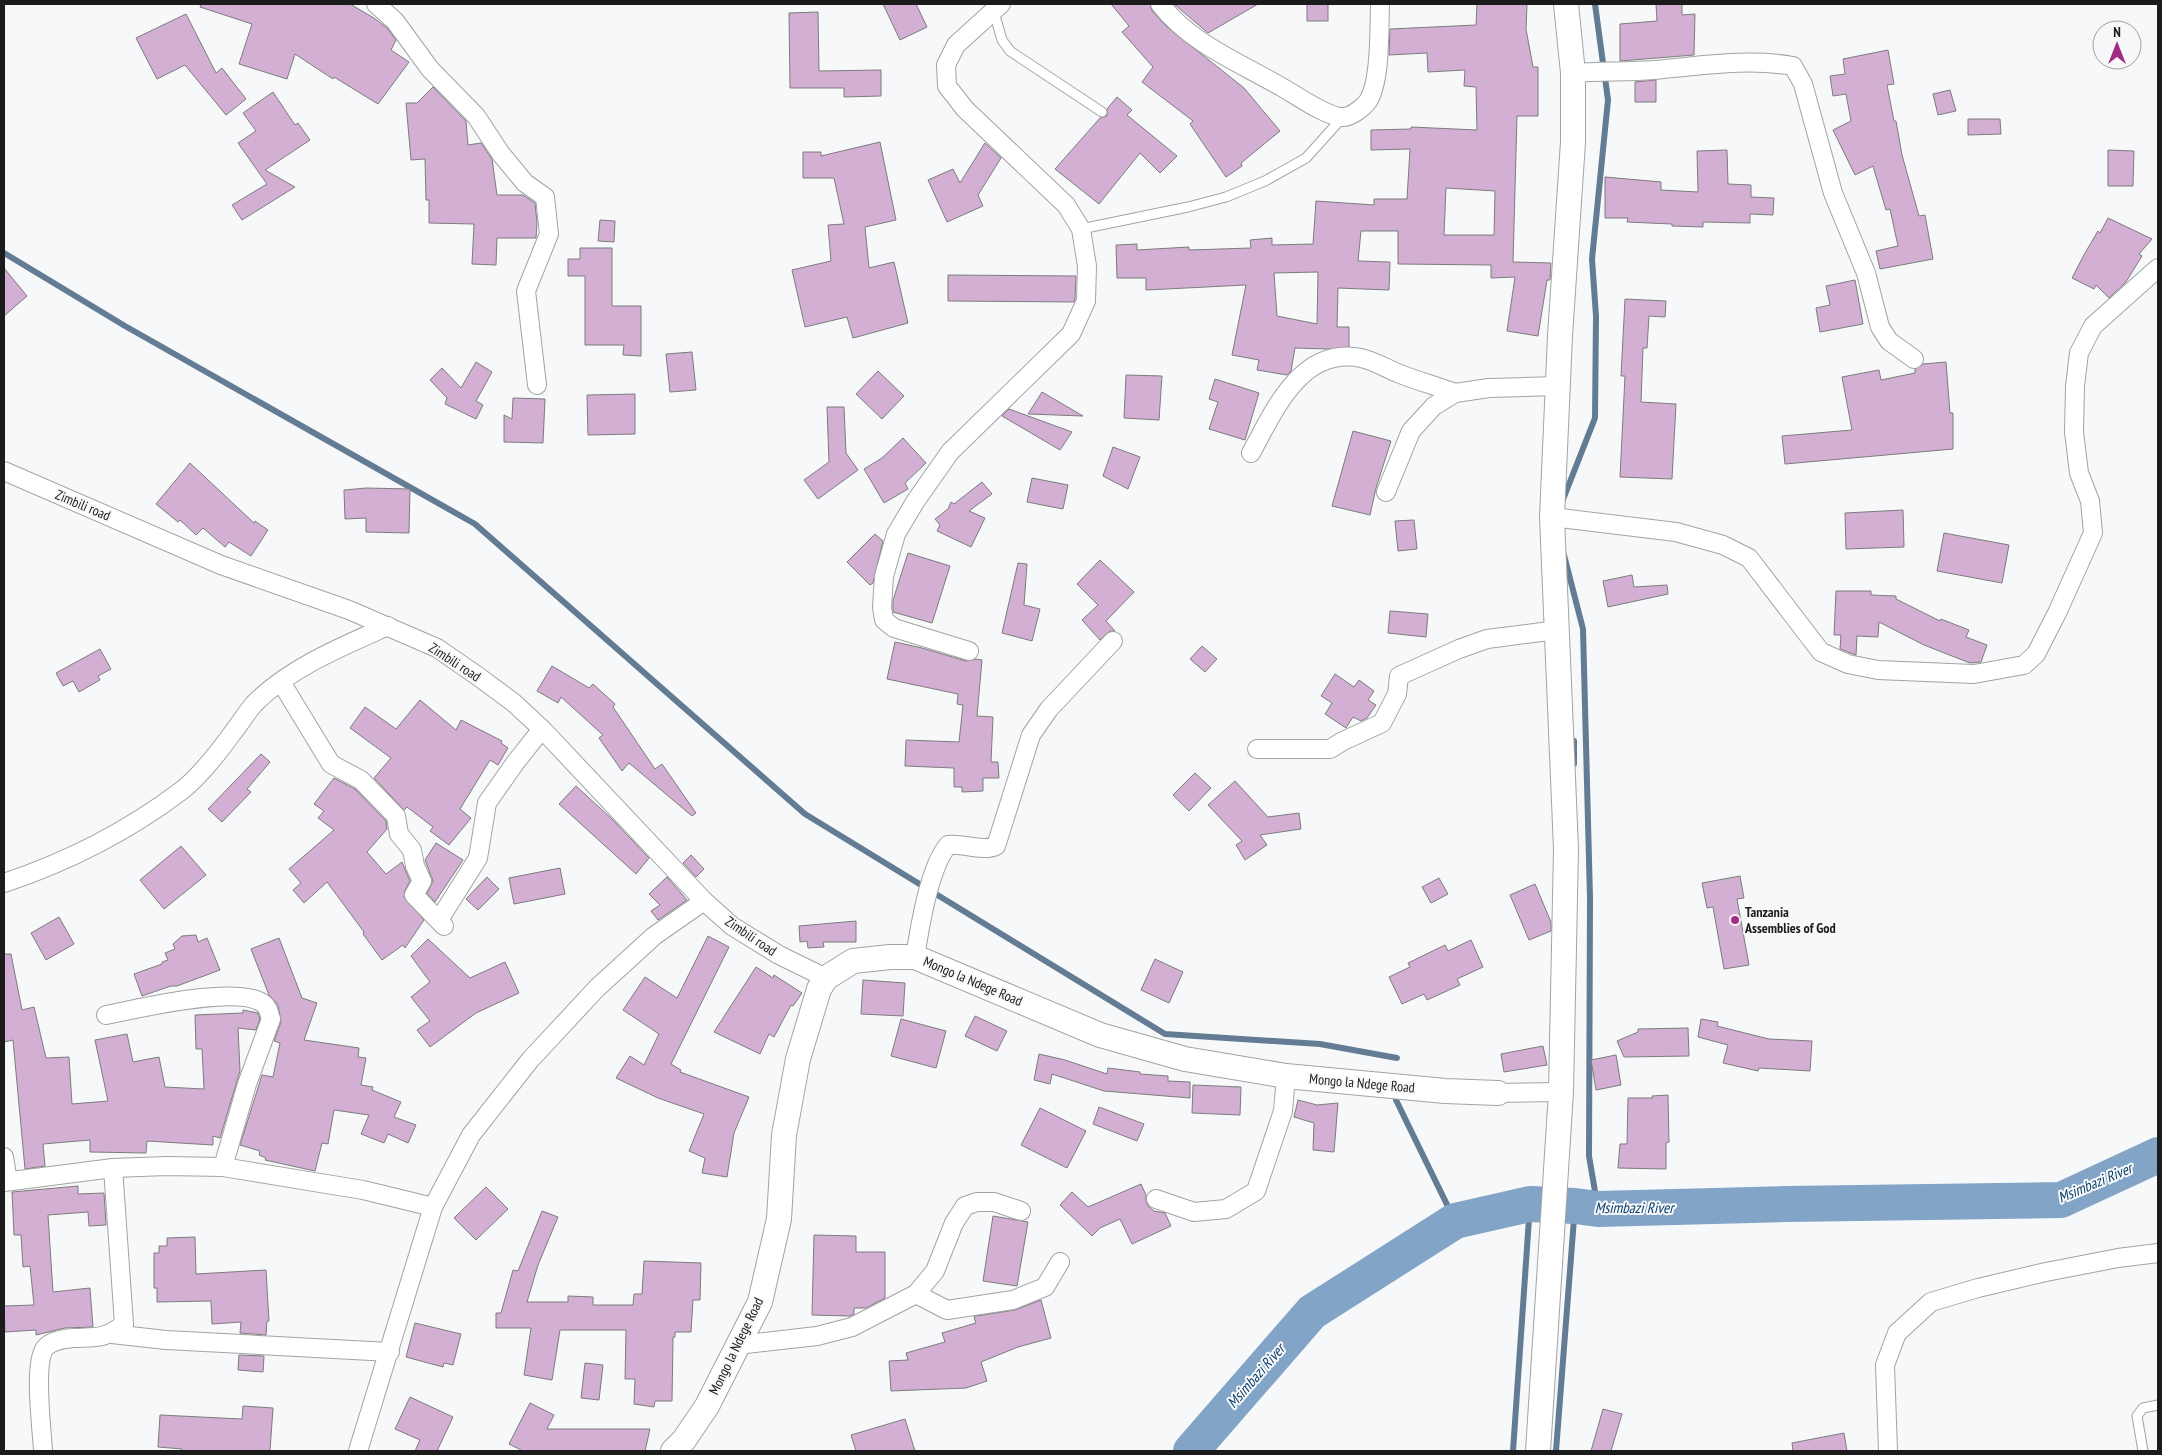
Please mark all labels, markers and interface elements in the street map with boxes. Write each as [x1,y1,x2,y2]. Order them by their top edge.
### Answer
north arrow [2092,20,2142,70]
text: N [2113,23,2121,41]
street label: Zimbili road [53,485,113,525]
street label: Zimbili road [426,639,484,685]
place label: Tanzania Assemblies of God [1744,903,1836,937]
street label: Zimbili road [722,912,780,960]
marker: Tanzania Assemblies of God [1729,914,1741,926]
street label: Mongo la Ndege Road [921,952,1025,1010]
street label: Mongo la Ndege Road [1308,1069,1416,1097]
water label: Msimbazi River [2055,1158,2136,1207]
water label: Msimbazi River [1595,1198,1675,1217]
street label: Mongo la Ndege Road [705,1294,767,1398]
water label: Msimbazi River [1223,1338,1290,1412]

